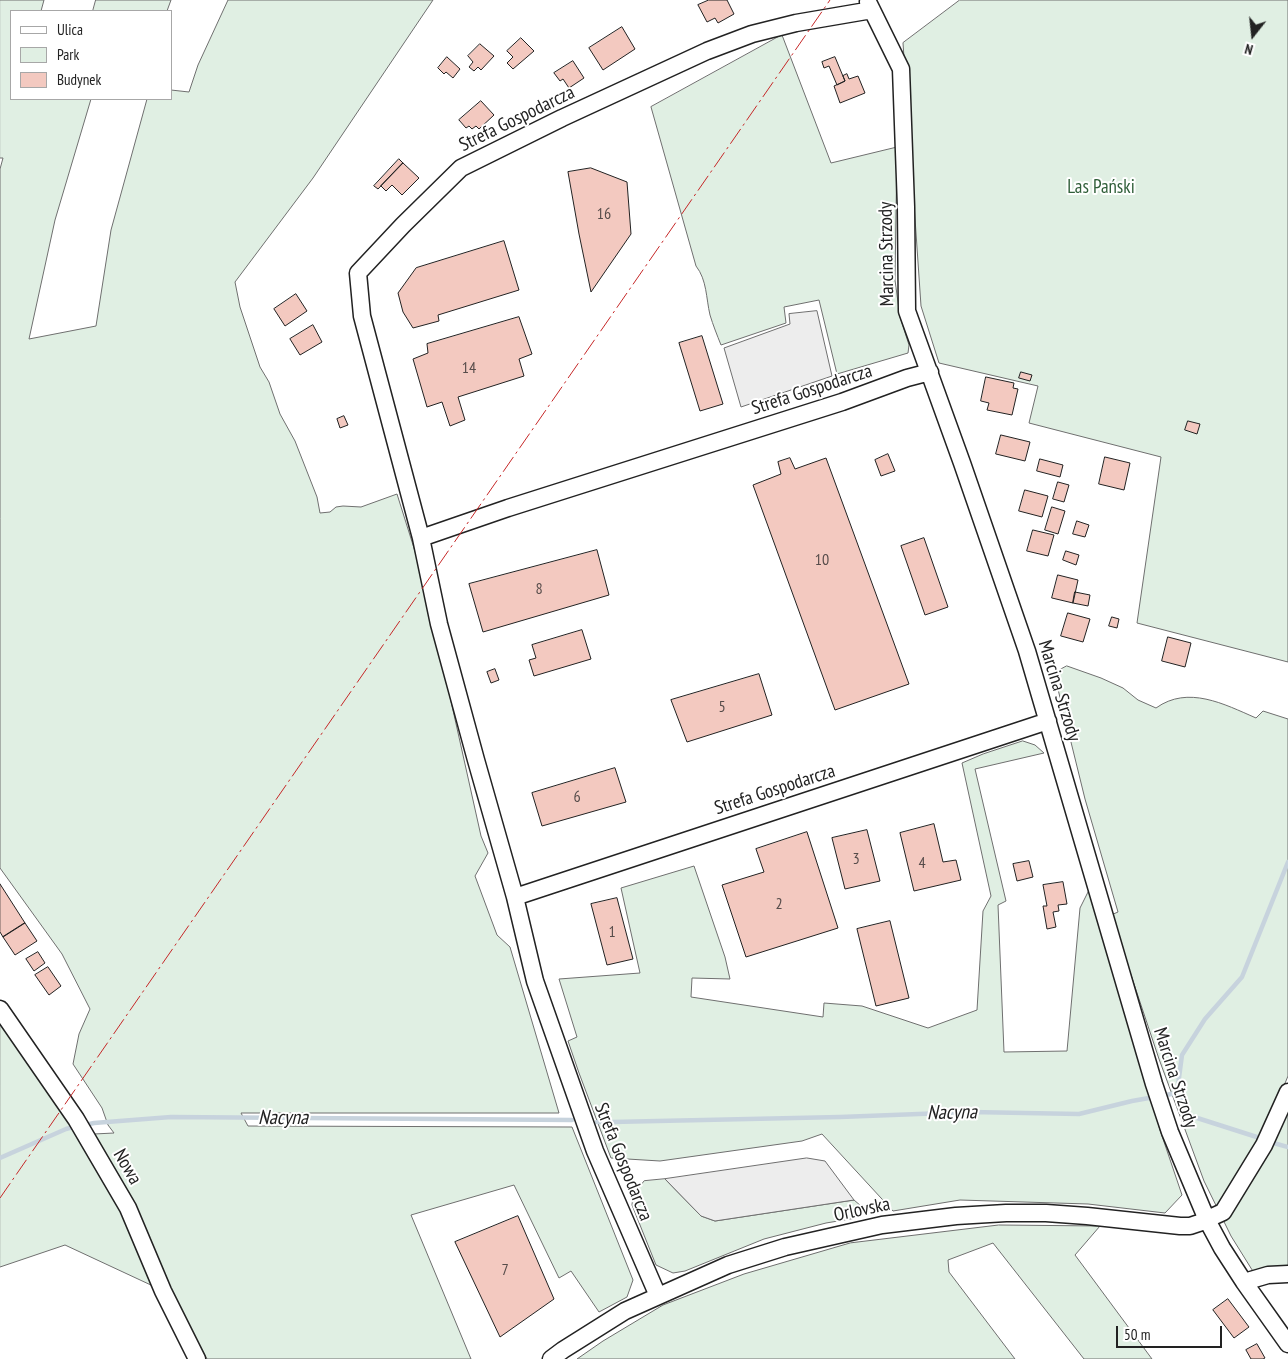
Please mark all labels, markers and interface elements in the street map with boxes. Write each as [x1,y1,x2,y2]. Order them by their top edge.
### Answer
legend [10,10,172,100]
north arrow [1228,10,1278,60]
text: Ulica [57,20,83,39]
text: N [1243,40,1255,59]
text: Park [57,45,79,64]
text: Budynek [57,70,101,89]
street label: Strefa Gospodarcza [456,81,578,157]
park label: Las Pański [1067,177,1135,199]
street label: Marcina Strzody [875,202,899,306]
house number: 16 [597,204,611,224]
house number: 14 [462,358,476,378]
street label: Strefa Gospodarcza [749,360,875,420]
house number: 10 [815,550,829,570]
house number: 8 [535,579,543,599]
street label: Marcina Strzody [1033,638,1085,744]
house number: 5 [718,697,726,717]
street label: Strefa Gospodarcza [712,760,838,820]
house number: 6 [573,787,581,807]
house number: 3 [852,849,860,869]
house number: 4 [918,853,926,873]
house number: 2 [775,894,783,914]
house number: 1 [608,922,616,942]
street label: Marcina Strzody [1148,1025,1202,1131]
street label: Strefa Gospodarcza [589,1100,657,1224]
water label: Nacyna [927,1101,977,1125]
water label: Nacyna [258,1106,308,1130]
street label: Nowa [108,1145,146,1189]
street label: Orlovska [832,1193,892,1227]
house number: 7 [501,1260,509,1280]
scale bar [1118,1316,1224,1348]
text: 50 m [1124,1325,1150,1344]

